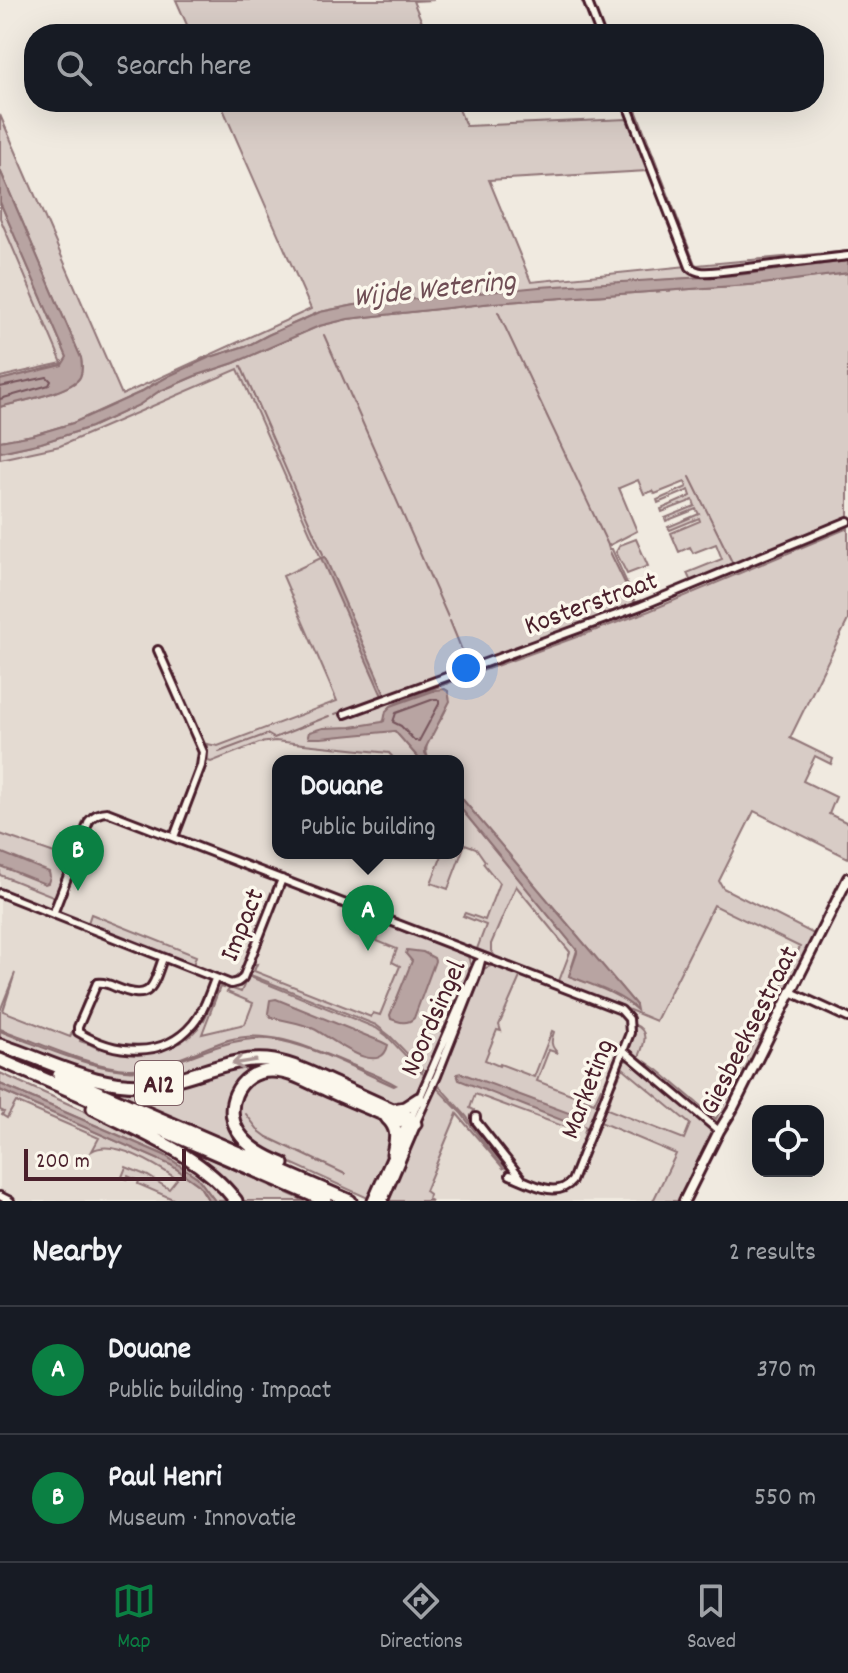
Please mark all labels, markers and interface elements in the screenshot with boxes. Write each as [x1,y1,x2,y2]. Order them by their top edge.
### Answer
search box [24,24,824,112]
icon: search [52,46,96,90]
text: Search here [116,47,252,90]
water label: Wijde Wetering [351,261,519,321]
street label: Kosterstraat [519,563,664,648]
your location [446,648,486,688]
popup [272,755,464,859]
text: Douane [300,767,383,810]
text: Public building [300,810,436,847]
pin: B [52,825,104,891]
street label: Impact [212,883,277,968]
pin: A [342,885,394,951]
street label: Giesbeeksestraat [692,940,811,1123]
street label: Noordsingel [392,954,479,1084]
street label: Marketing [552,1034,627,1146]
one-way arrow [232,1055,257,1070]
road number: A12 [135,1061,183,1105]
map controls [752,1105,824,1177]
button: locate [752,1105,824,1177]
scale bar [24,1145,186,1181]
text: 200 m [36,1147,90,1178]
text: Nearby [32,1229,121,1278]
text: 2 results [729,1235,816,1272]
text: Douane [108,1330,191,1373]
text: A [51,1352,65,1389]
text: 370 m [757,1352,816,1389]
text: Public building · Impact [108,1373,331,1410]
text: Paul Henri [108,1458,222,1501]
text: B [52,1480,64,1517]
text: 550 m [754,1480,816,1517]
text: Museum · Innovatie [108,1501,296,1538]
tab: Map [112,1579,156,1658]
tab: Directions [380,1579,463,1658]
tab: Saved [687,1579,736,1658]

